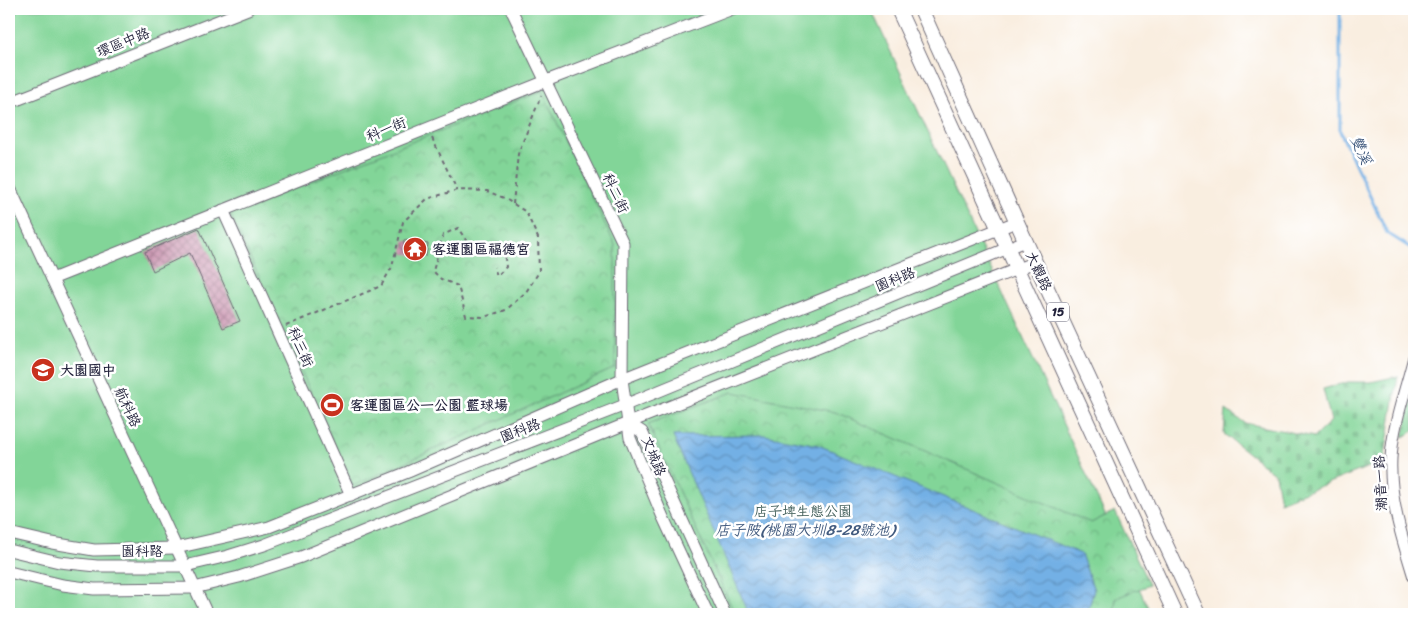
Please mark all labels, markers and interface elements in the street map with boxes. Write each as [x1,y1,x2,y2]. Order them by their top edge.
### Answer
street label: 環區中路 [93,20,154,65]
street label: 科一街 [362,110,410,149]
water label: 雙溪 [1343,131,1380,170]
street label: 科二街 [595,169,636,218]
temple icon: 客運園區福德宮 [402,236,428,262]
place label: 客運園區福德宮 [432,237,530,262]
street label: 大觀路 [1018,247,1059,296]
street label: 園科路 [871,260,919,299]
road number: 15 [1047,302,1069,322]
street label: 科三街 [281,323,321,371]
school or university icon: 大園國中 [30,357,56,383]
place label: 大園國中 [60,358,116,383]
street label: 航科路 [107,383,148,432]
sports icon: 客運園區公一公園 籃球場 [319,392,345,418]
place label: 客運園區公一公園 籃球場 [350,393,508,418]
street label: 園科路 [496,411,544,450]
street label: 文城路 [634,432,673,480]
street label: 潮音一路 [1367,454,1394,512]
park label: 店子埤生態公園 [754,499,852,524]
water label: 店子陂(桃園大圳8-28號池) [715,517,897,543]
street label: 園科路 [121,539,163,564]

